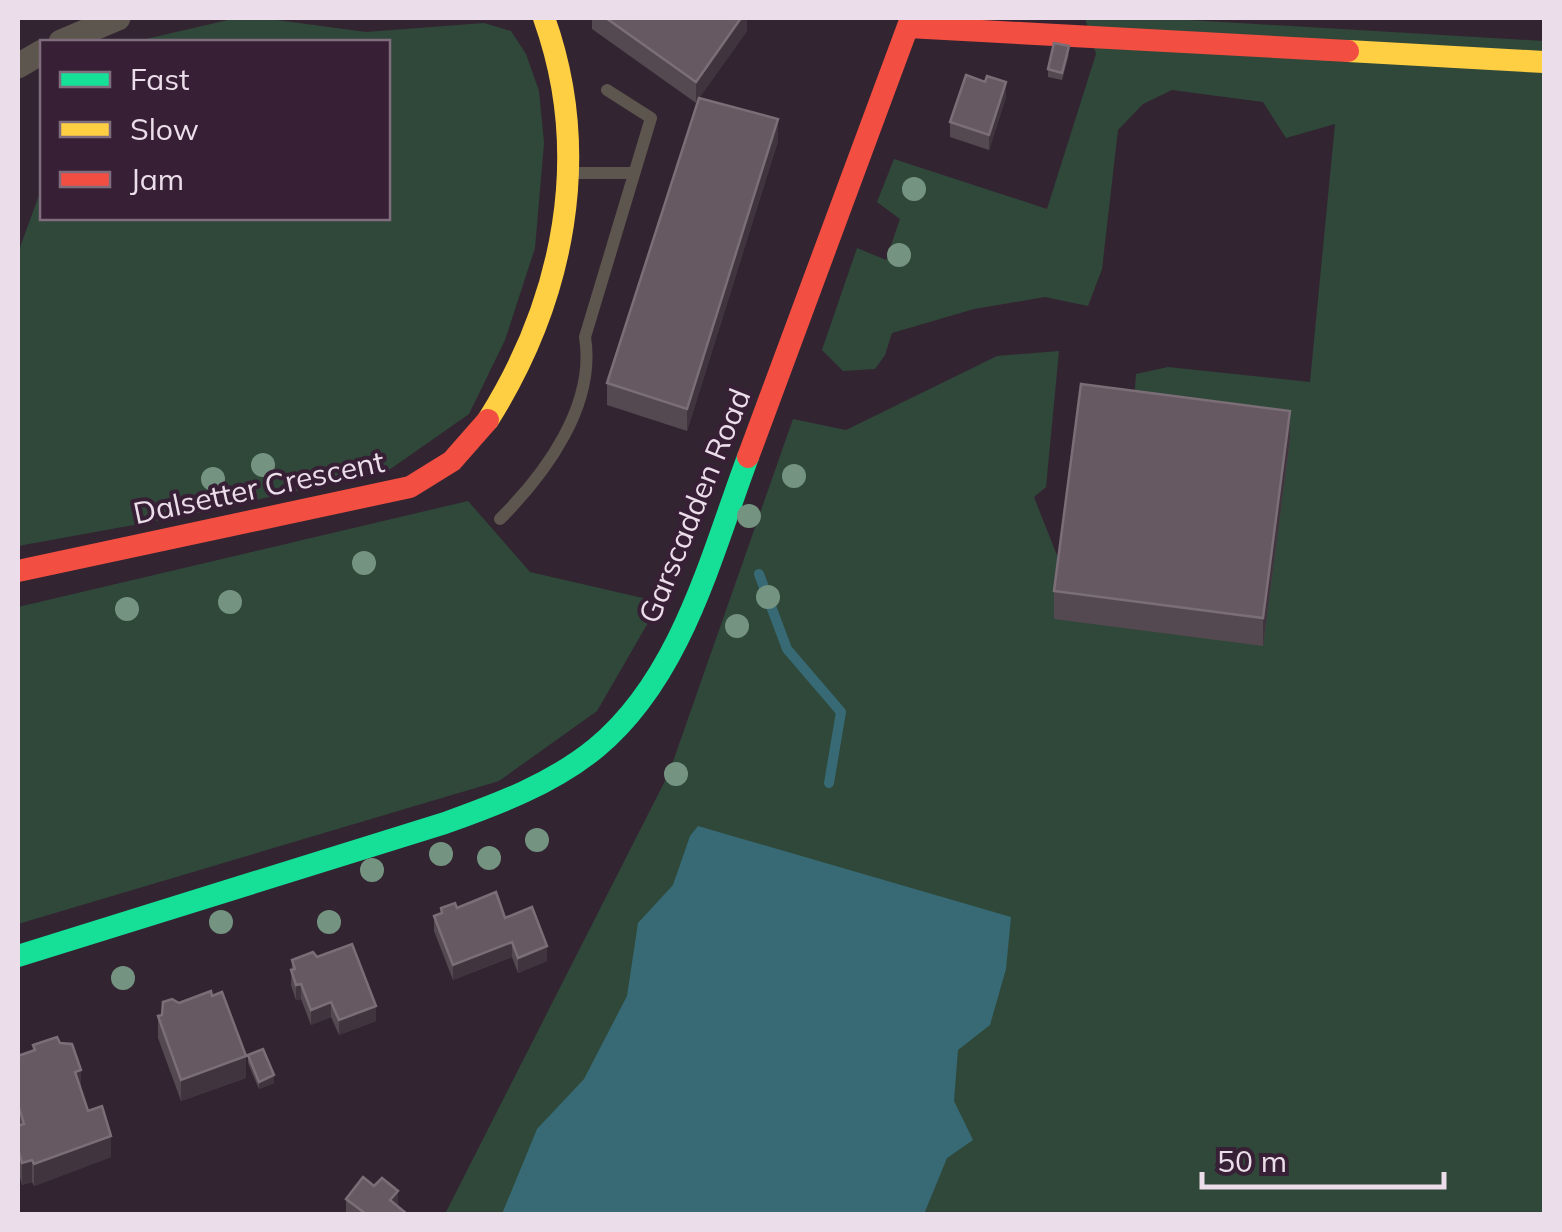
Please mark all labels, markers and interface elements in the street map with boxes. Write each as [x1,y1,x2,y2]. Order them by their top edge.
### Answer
legend [40,40,390,220]
text: Fast [130,60,190,98]
text: Slow [130,110,199,148]
text: Jam [130,160,184,198]
street label: Garscadden Road [630,383,758,628]
street label: Dalsetter Crescent [130,442,388,532]
scale bar [1202,1127,1444,1189]
text: 50 m [1217,1142,1287,1180]

